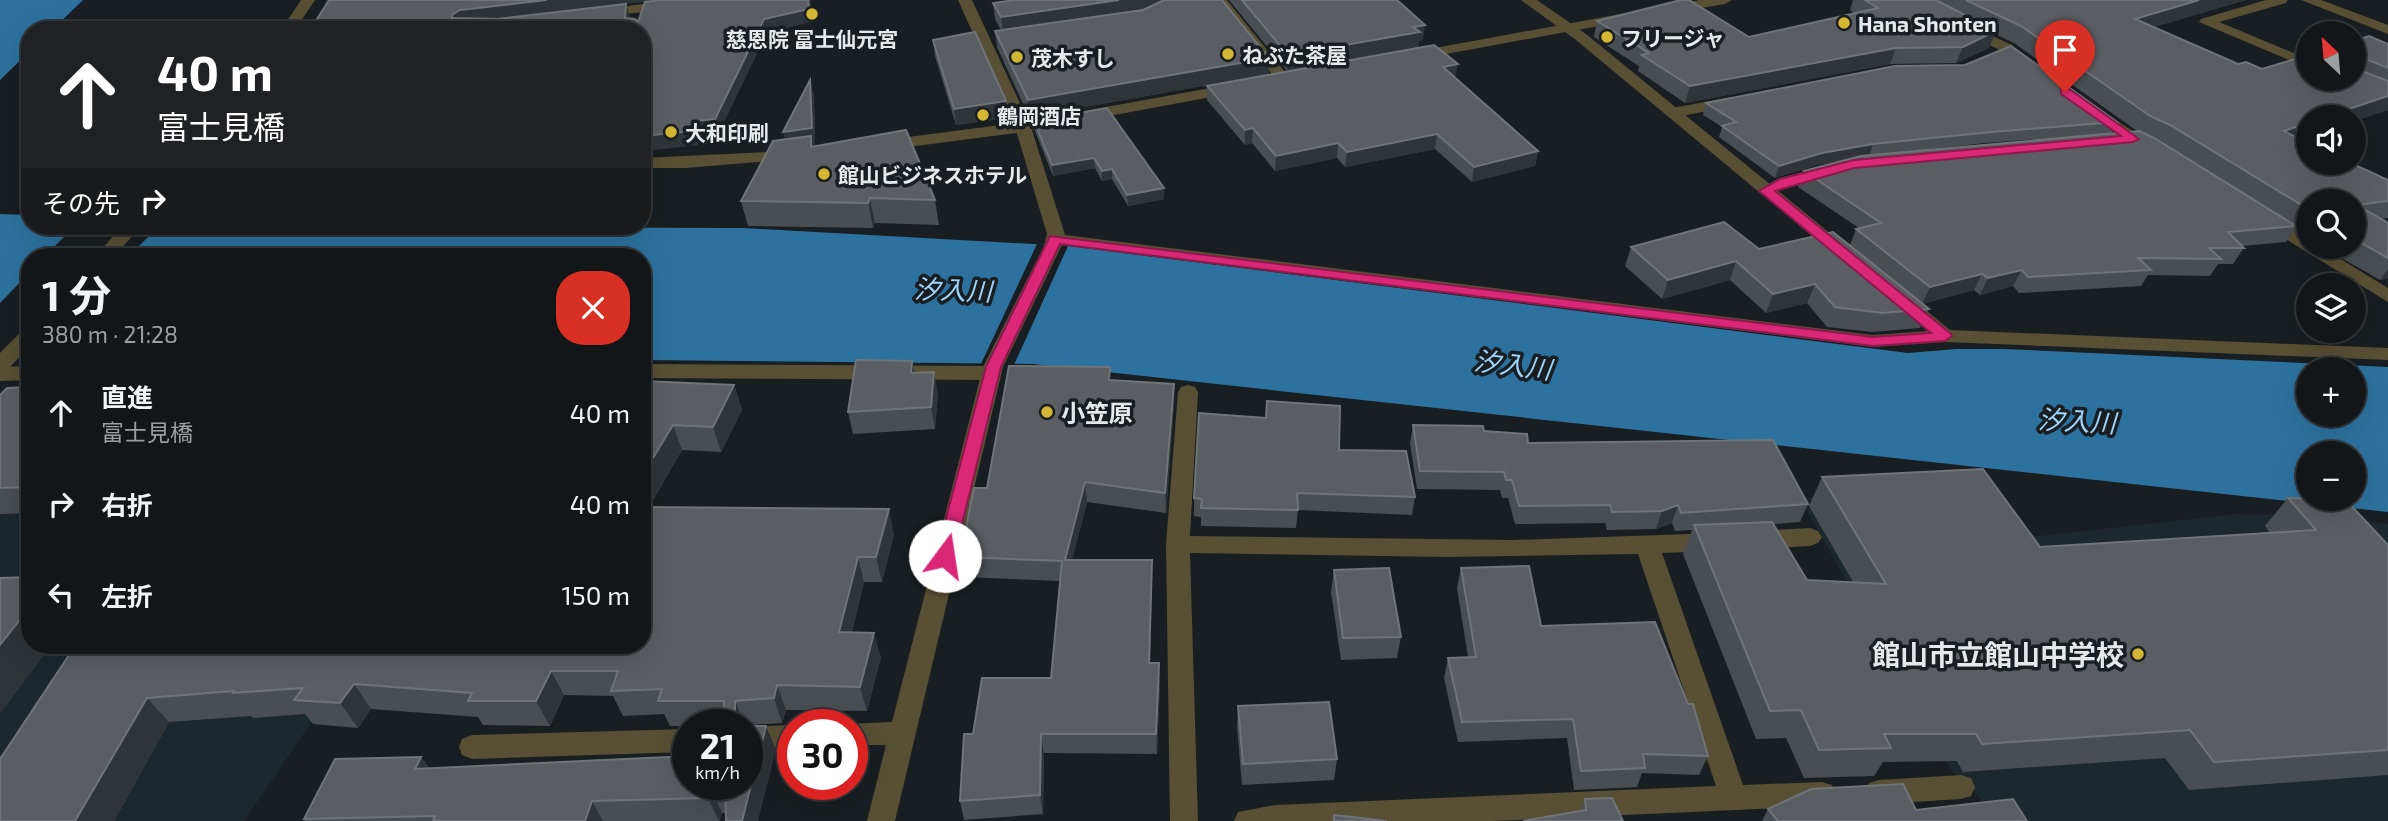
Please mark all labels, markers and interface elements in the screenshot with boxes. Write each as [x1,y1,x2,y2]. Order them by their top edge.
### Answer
marker: 慈恩院 冨士仙元宮 [804,6,820,22]
place label: Hana Shonten [1858,11,1997,36]
marker: Hana Shonten [1836,15,1852,31]
pin [2035,20,2095,92]
north arrow [2296,21,2366,91]
map controls [2296,21,2366,511]
place label: フリージャ [1621,25,1725,50]
place label: 慈恩院 冨士仙元宮 [726,26,898,51]
marker: フリージャ [1599,29,1615,45]
icon: arrive [2046,31,2084,69]
text: 40 m [157,42,273,101]
place label: ねぶた茶屋 [1242,42,1347,67]
place label: 茂木すし [1031,45,1115,70]
marker: ねぶた茶屋 [1220,46,1236,62]
icon: ahead [42,49,133,140]
marker: 茂木すし [1009,49,1025,65]
place label: 鶴岡酒店 [997,103,1081,128]
button: sound [2296,105,2366,175]
text: 富士見橋 [157,107,285,145]
marker: 鶴岡酒店 [975,107,991,123]
place label: 大和印刷 [685,120,769,145]
marker: 大和印刷 [663,124,679,140]
place label: 館山ビジネスホテル [838,162,1027,187]
marker: 館山ビジネスホテル [816,166,832,182]
icon: right [134,182,172,220]
text: その先 [42,187,120,218]
button: search [2296,189,2366,259]
text: 1 分 [42,269,111,319]
button: close [556,271,630,345]
water label: 汐入川 [913,272,996,306]
button: layers [2296,273,2366,343]
text: 380 m · 21:28 [42,320,178,348]
water label: 汐入川 [1472,344,1557,385]
button: + [2296,357,2366,427]
text: 直進 [101,381,153,412]
icon: ahead [42,394,80,432]
text: 40 m [570,397,630,428]
place label: 小笠原 [1061,398,1133,427]
water label: 汐入川 [2037,402,2120,438]
marker: 小笠原 [1039,404,1055,420]
text: 富士見橋 [101,418,193,446]
button: − [2296,441,2366,511]
icon: right [42,485,80,523]
text: 40 m [570,488,630,519]
text: 右折 [101,489,153,520]
position arrow [908,519,982,593]
icon: left [42,576,80,614]
text: 150 m [561,579,630,610]
text: 左折 [101,580,153,611]
place label: 館山市立館山中学校 [1872,637,2124,671]
marker: 館山市立館山中学校 [2130,646,2146,662]
speed limit sign: 30 [777,709,868,800]
text: 21 [700,724,735,766]
text: km/h [695,761,740,783]

